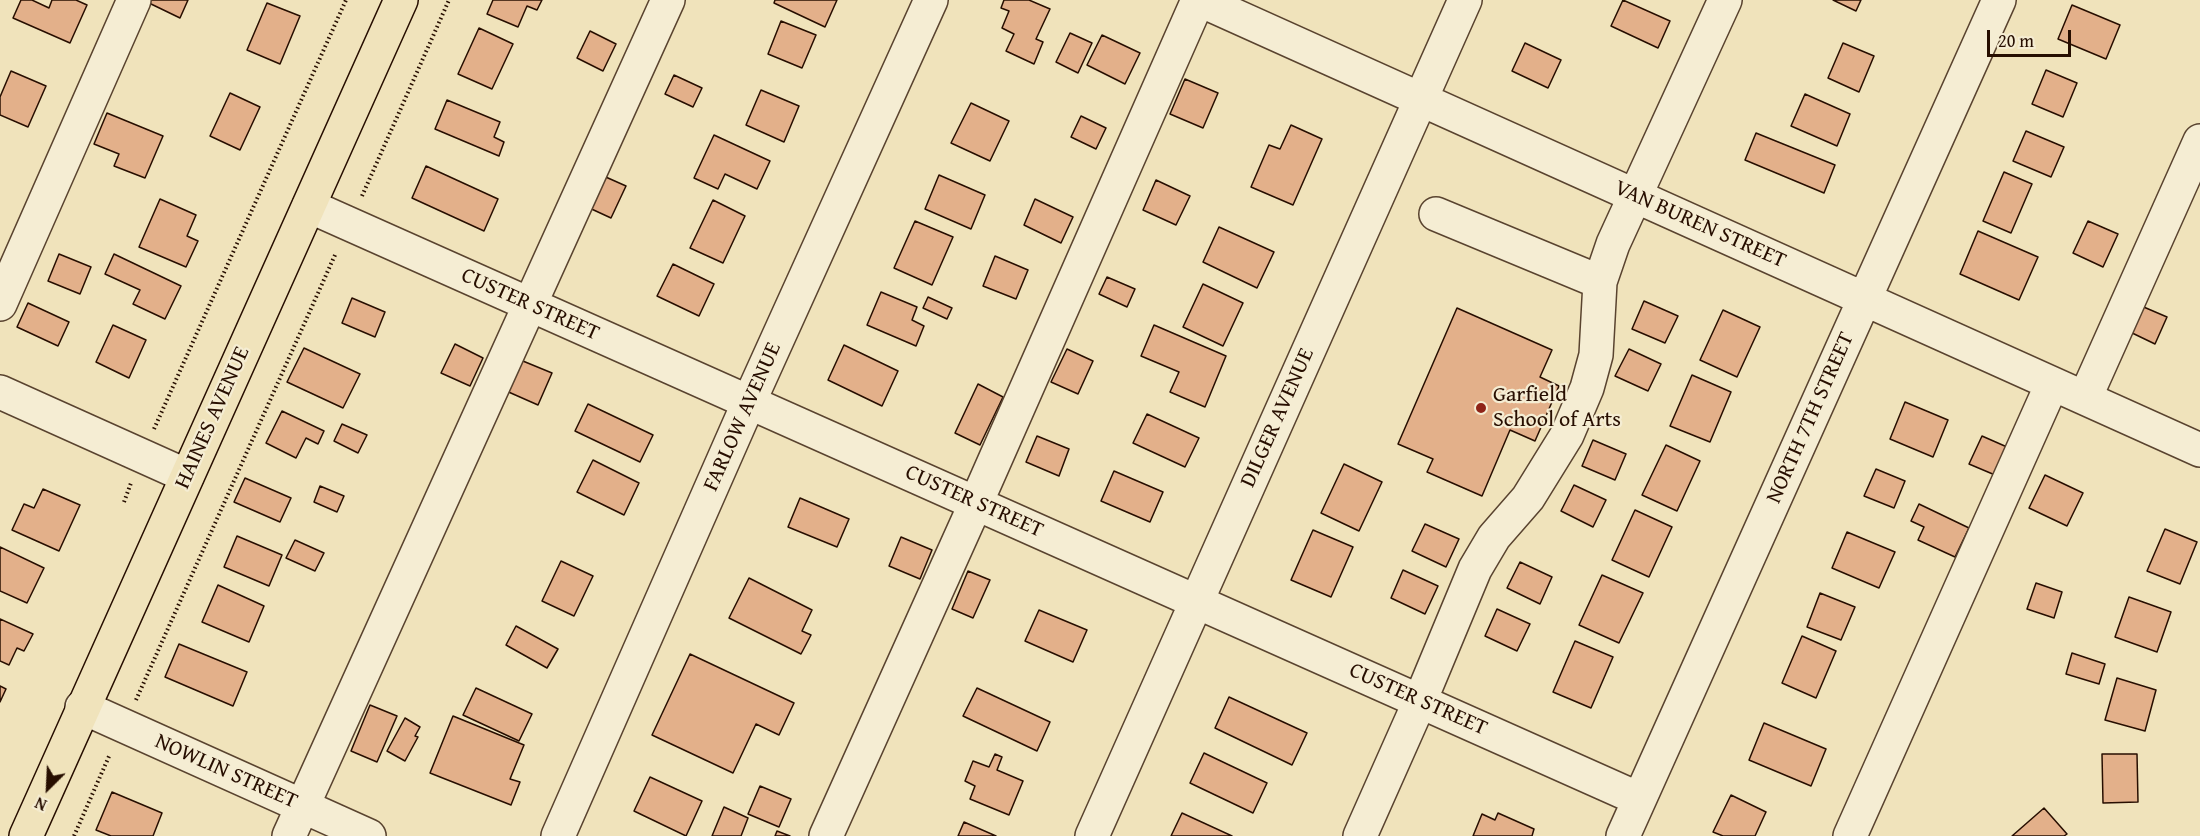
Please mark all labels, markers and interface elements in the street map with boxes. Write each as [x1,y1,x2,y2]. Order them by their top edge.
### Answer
scale bar [1990,18,2074,56]
text: 20 m [1998,27,2034,54]
street label: VAN BUREN STREET [1610,175,1790,275]
street label: CUSTER STREET [457,263,603,347]
street label: NORTH 7TH STREET [1761,328,1861,508]
street label: FARLOW AVENUE [698,339,788,495]
street label: HAINES AVENUE [170,343,256,493]
street label: DILGER AVENUE [1236,344,1320,492]
place label: Garfield School of Arts [1493,382,1621,434]
marker: Garfield School of Arts [1474,401,1488,415]
street label: CUSTER STREET [901,460,1047,544]
street label: CUSTER STREET [1345,658,1491,742]
street label: NOWLIN STREET [151,729,301,815]
north arrow [18,758,78,818]
text: N [31,791,50,818]

